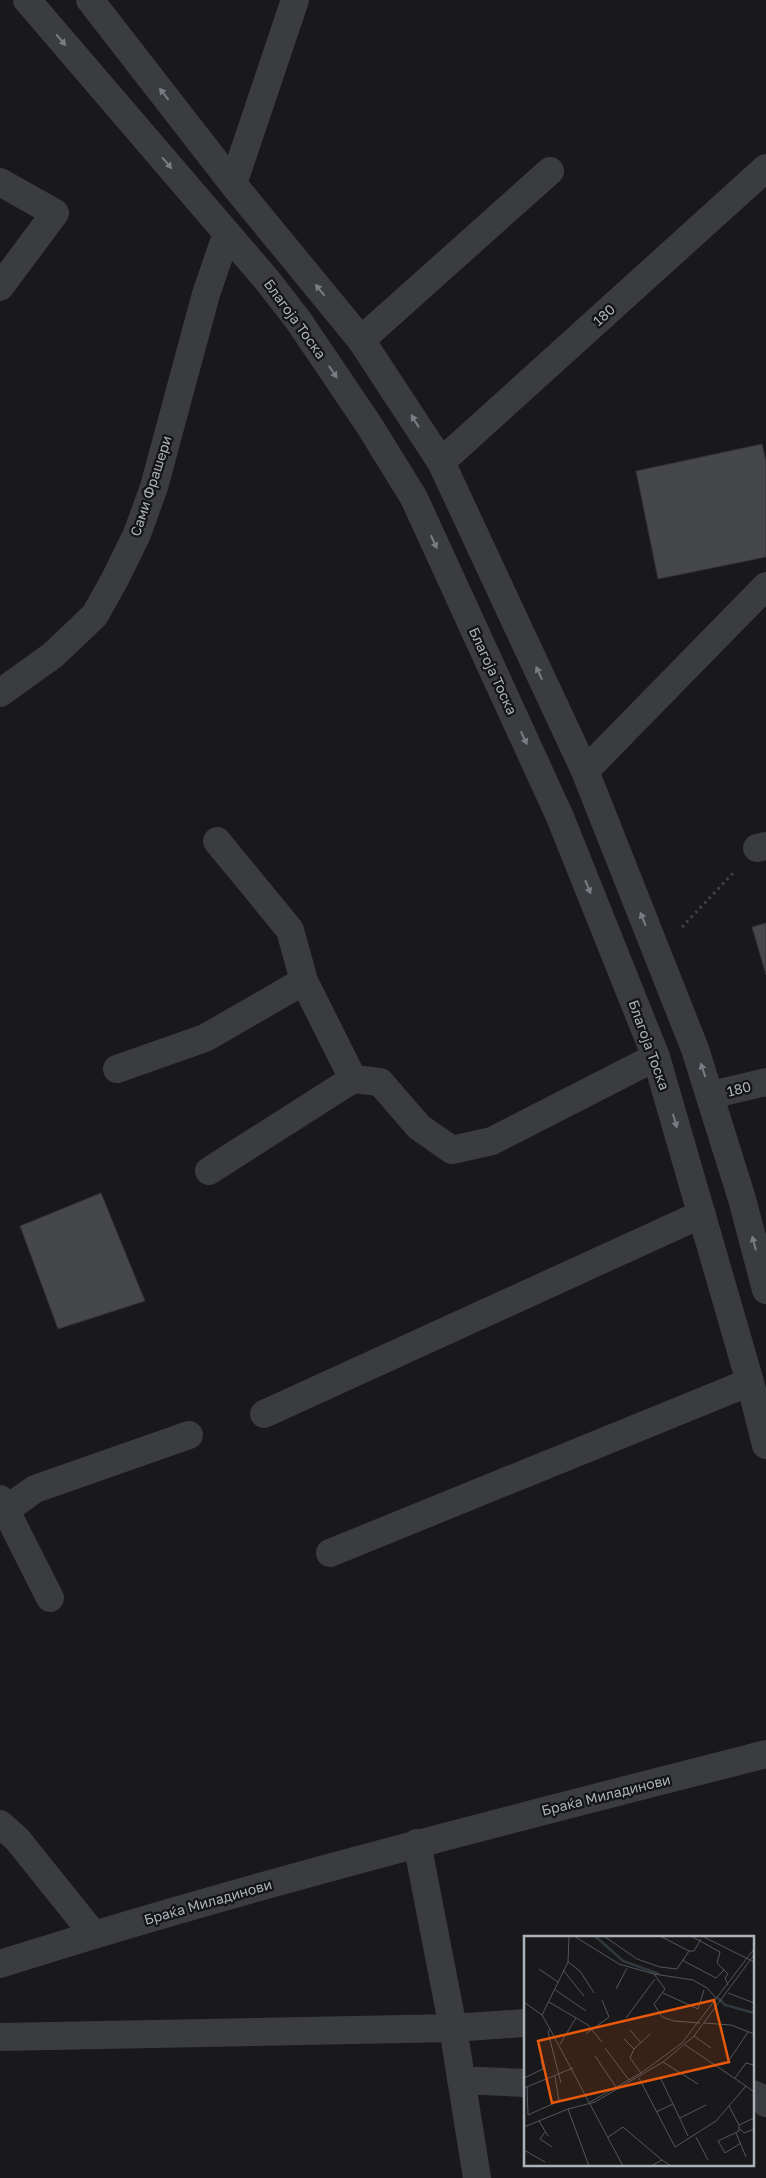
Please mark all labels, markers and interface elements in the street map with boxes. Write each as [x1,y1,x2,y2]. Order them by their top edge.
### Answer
one-way arrow [55,34,67,46]
one-way arrow [158,88,169,101]
one-way arrow [161,157,173,169]
street label: Благоја Тоска [261,276,330,362]
one-way arrow [314,283,325,296]
street label: 180 [589,300,618,329]
one-way arrow [329,366,338,379]
one-way arrow [410,414,420,428]
street label: Сами Фрашери [126,433,175,538]
one-way arrow [431,535,439,549]
street label: Благоја Тоска [466,624,521,717]
one-way arrow [535,665,543,680]
one-way arrow [520,731,528,745]
one-way arrow [584,880,592,895]
one-way arrow [639,912,647,926]
street label: Благоја Тоска [625,998,674,1092]
one-way arrow [698,1062,706,1077]
street label: 180 [725,1077,753,1100]
one-way arrow [671,1114,679,1129]
one-way arrow [750,1235,758,1250]
street label: Браќа Миладинови [540,1770,672,1819]
street label: Браќа Миладинови [142,1875,274,1928]
inset map [524,1936,754,2166]

